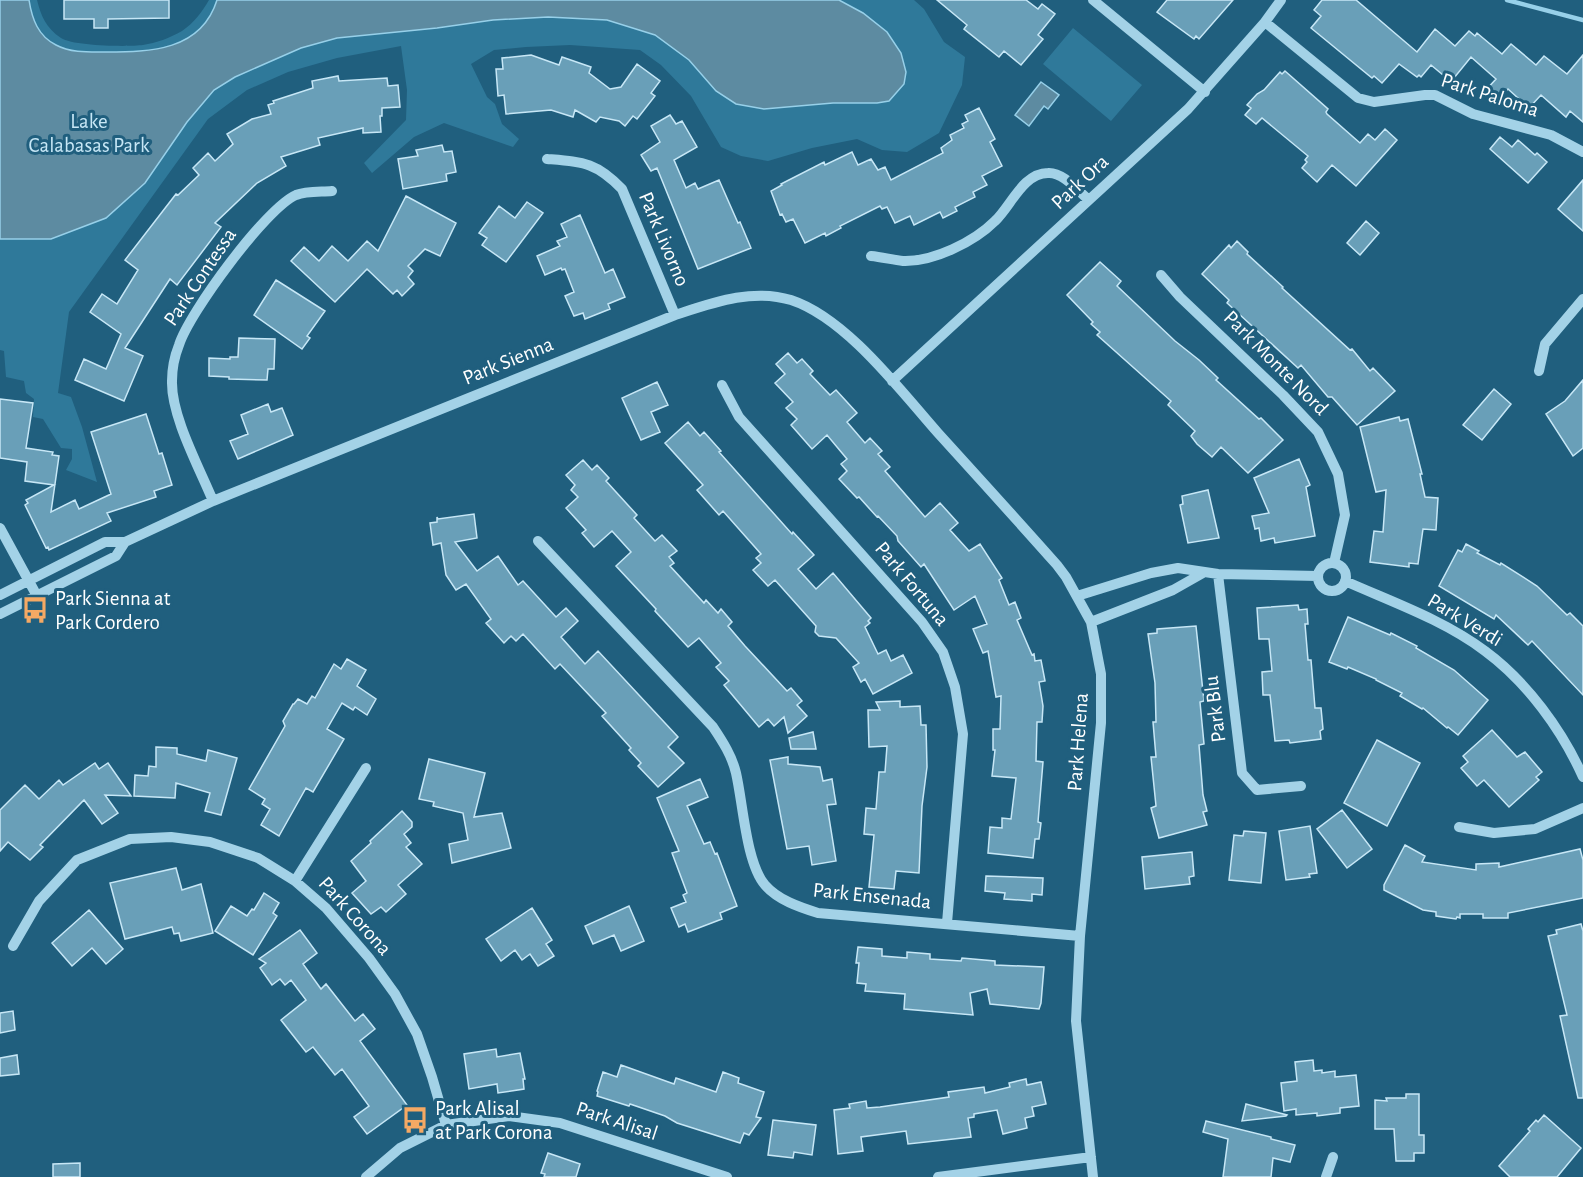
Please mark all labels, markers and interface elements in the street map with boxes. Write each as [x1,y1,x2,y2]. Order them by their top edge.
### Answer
street label: Park Paloma [1438,69,1542,121]
park label: Lake Calabasas Park [29,111,150,156]
street label: Park Ora [1047,150,1113,213]
street label: Park Livorno [635,189,693,289]
street label: Park Contessa [160,224,240,329]
street label: Park Monte Nord [1220,307,1332,419]
street label: Park Sienna [460,333,556,389]
street label: Park Fortuna [871,538,953,630]
place label: Park Sienna at Park Cordero [55,588,171,633]
street label: Park Verdi [1424,590,1506,650]
bus stop icon: Park Sienna at Park Cordero [20,595,50,625]
street label: Park Blu [1200,674,1229,743]
street label: Park Helena [1064,692,1092,792]
street label: Park Corona [315,873,396,960]
street label: Park Ensenada [812,879,933,913]
place label: Park Alisal at Park Corona [435,1098,553,1143]
street label: Park Alisal [573,1098,661,1144]
bus stop icon: Park Alisal at Park Corona [400,1105,430,1135]

